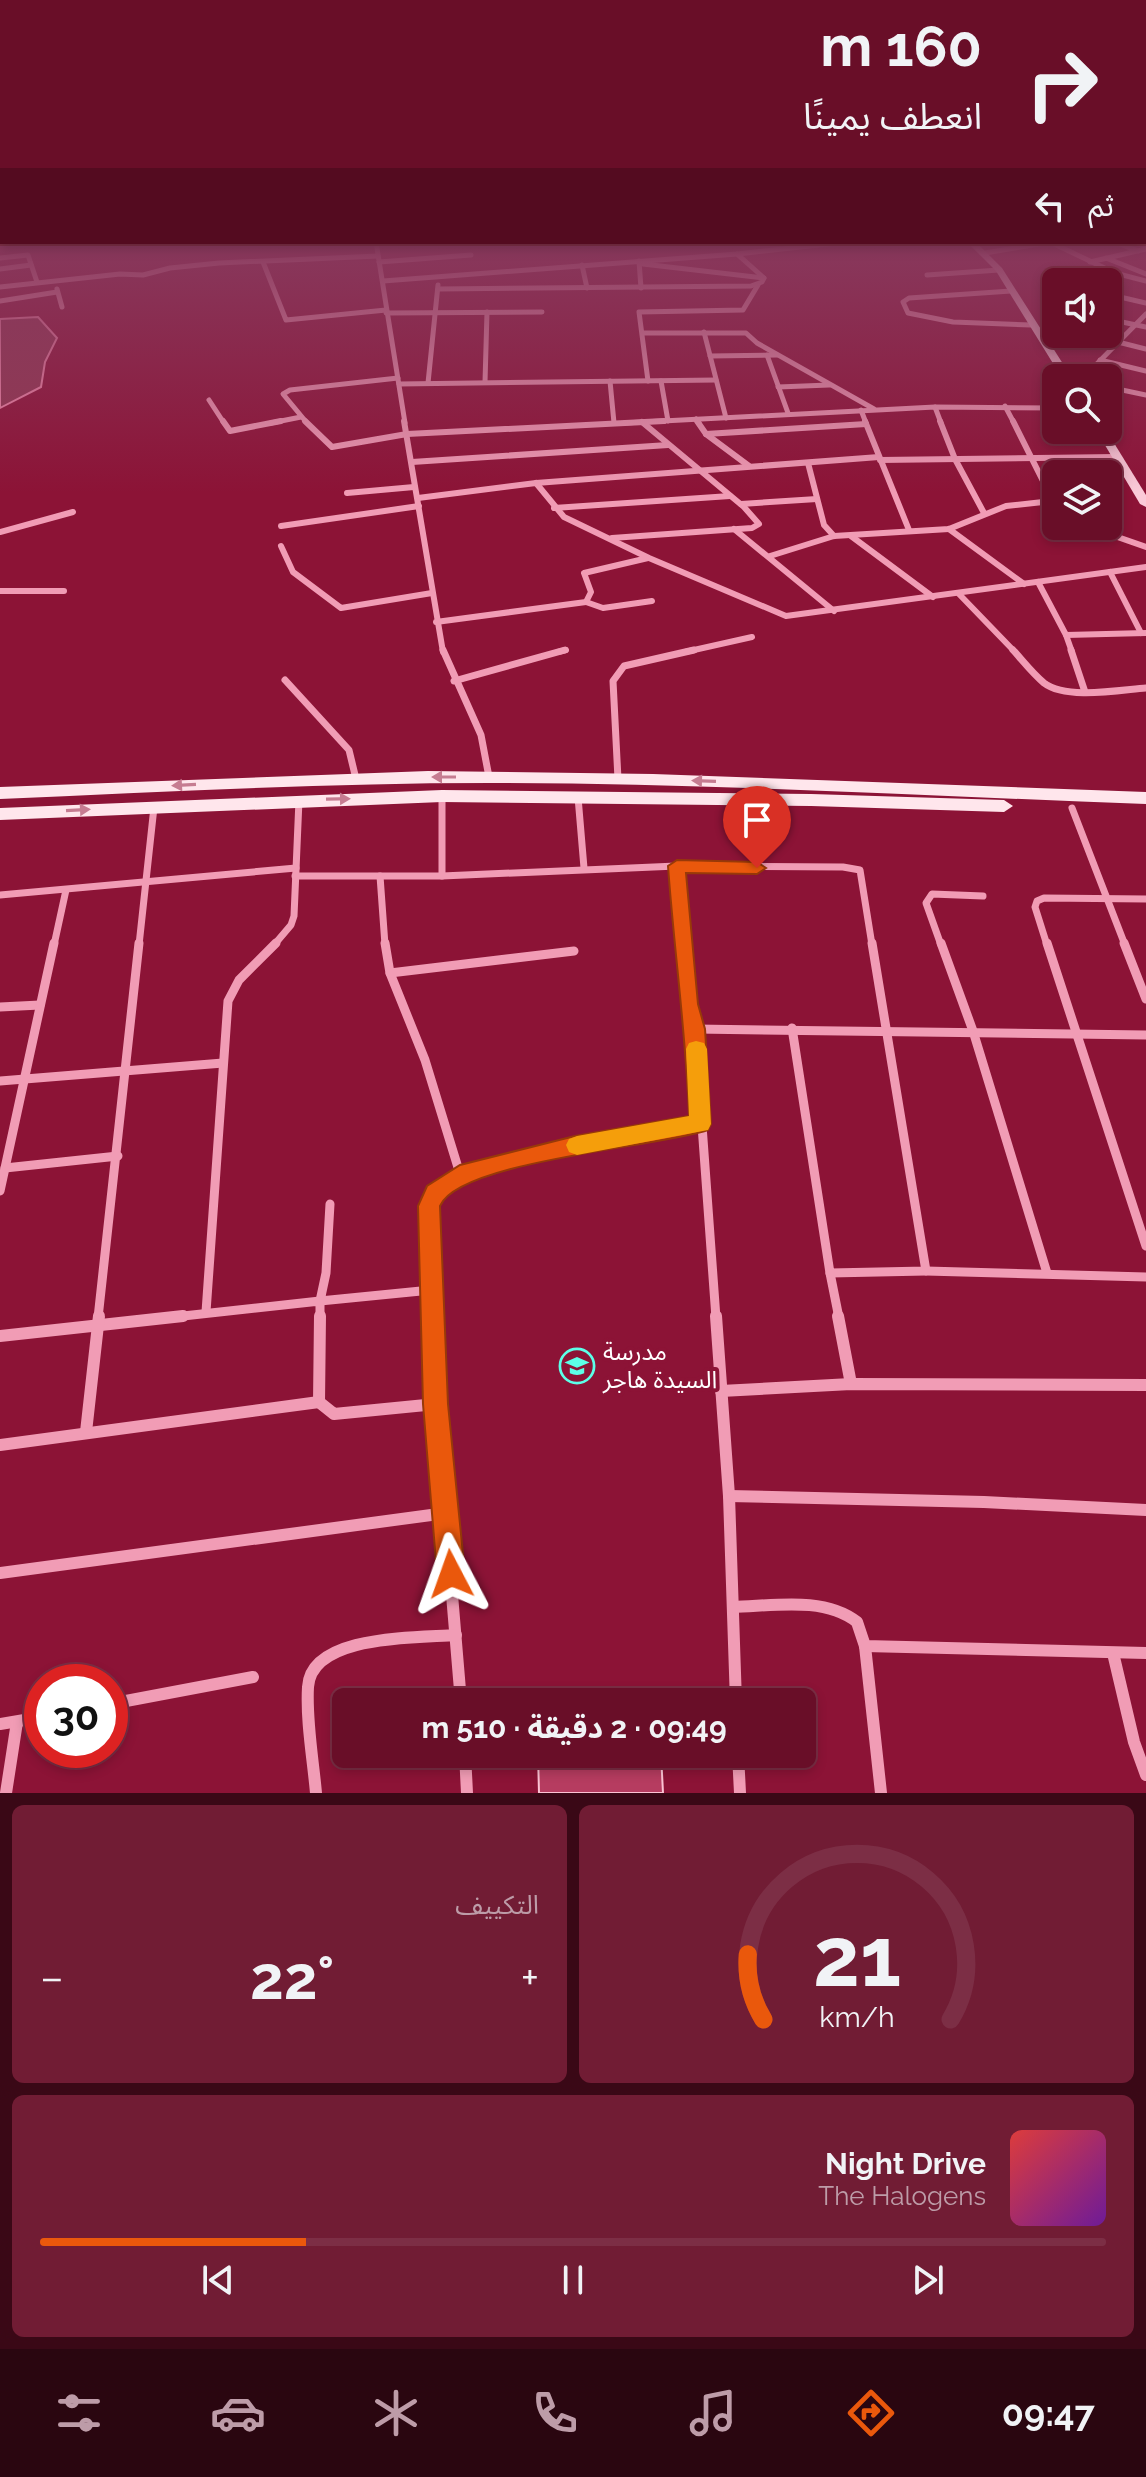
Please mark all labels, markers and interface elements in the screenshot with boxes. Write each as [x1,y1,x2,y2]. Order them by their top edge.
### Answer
text: 160 m [820,13,982,79]
icon: right [1010,32,1114,136]
text: انعطف يمينًا [803,95,982,137]
icon: left [1028,184,1072,228]
text: ثم [1088,188,1114,223]
map controls [1042,268,1122,540]
button: sound [1042,268,1122,348]
button: search [1042,364,1122,444]
button: layers [1042,460,1122,540]
one-way arrow [431,771,456,784]
one-way arrow [691,774,716,787]
one-way arrow [171,778,197,791]
pin [723,786,791,868]
one-way arrow [326,793,351,805]
icon: arrive [735,798,779,842]
one-way arrow [66,804,91,817]
place label: مدرسة السيدة هاجر [602,1337,717,1394]
school or university icon: مدرسة السيدة هاجر [558,1347,596,1385]
position arrow [409,1532,493,1616]
speed limit sign: 30 [24,1664,128,1768]
text: 09:49 · 2 دقيقة · 510 m [421,1710,727,1745]
text: التكييف [455,1890,539,1920]
text: 21 [812,1908,901,2005]
text: 22° [250,1943,334,2013]
text: − [40,1952,64,2003]
text: + [521,1952,539,2003]
text: km/h [819,2000,894,2034]
text: Night Drive [825,2146,986,2181]
text: The Halogens [818,2181,986,2211]
icon: previous [196,2258,240,2302]
icon: pause [551,2258,595,2302]
icon: next [906,2258,950,2302]
icon: filters [51,2385,107,2441]
icon: car [210,2385,266,2441]
icon: climate [368,2385,424,2441]
icon: phone [527,2385,583,2441]
icon: music [685,2385,741,2441]
icon: directions [843,2385,899,2441]
text: 09:47 [1002,2392,1095,2434]

